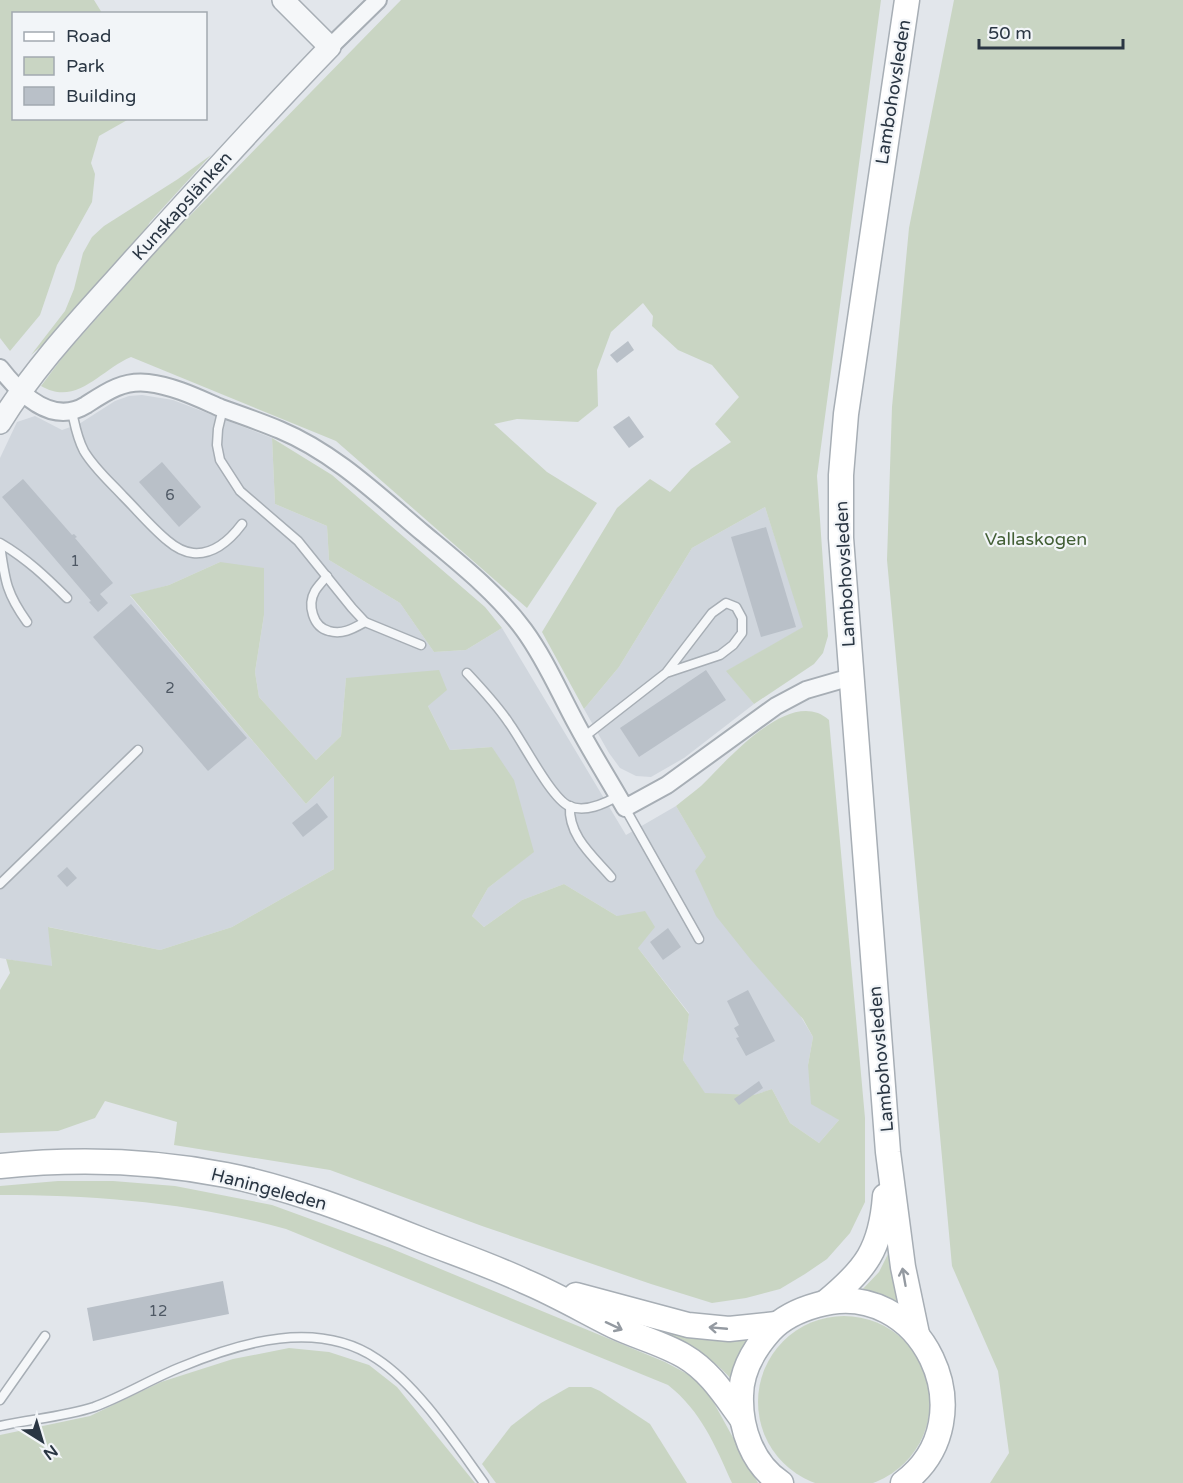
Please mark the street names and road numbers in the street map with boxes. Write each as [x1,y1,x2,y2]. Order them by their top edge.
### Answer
street label: Lambohovsleden [871,18,915,166]
street label: Kunskapslänken [127,147,237,265]
street label: Lambohovsleden [830,500,860,648]
street label: Lambohovsleden [864,985,898,1133]
street label: Haningeleden [209,1163,329,1215]

